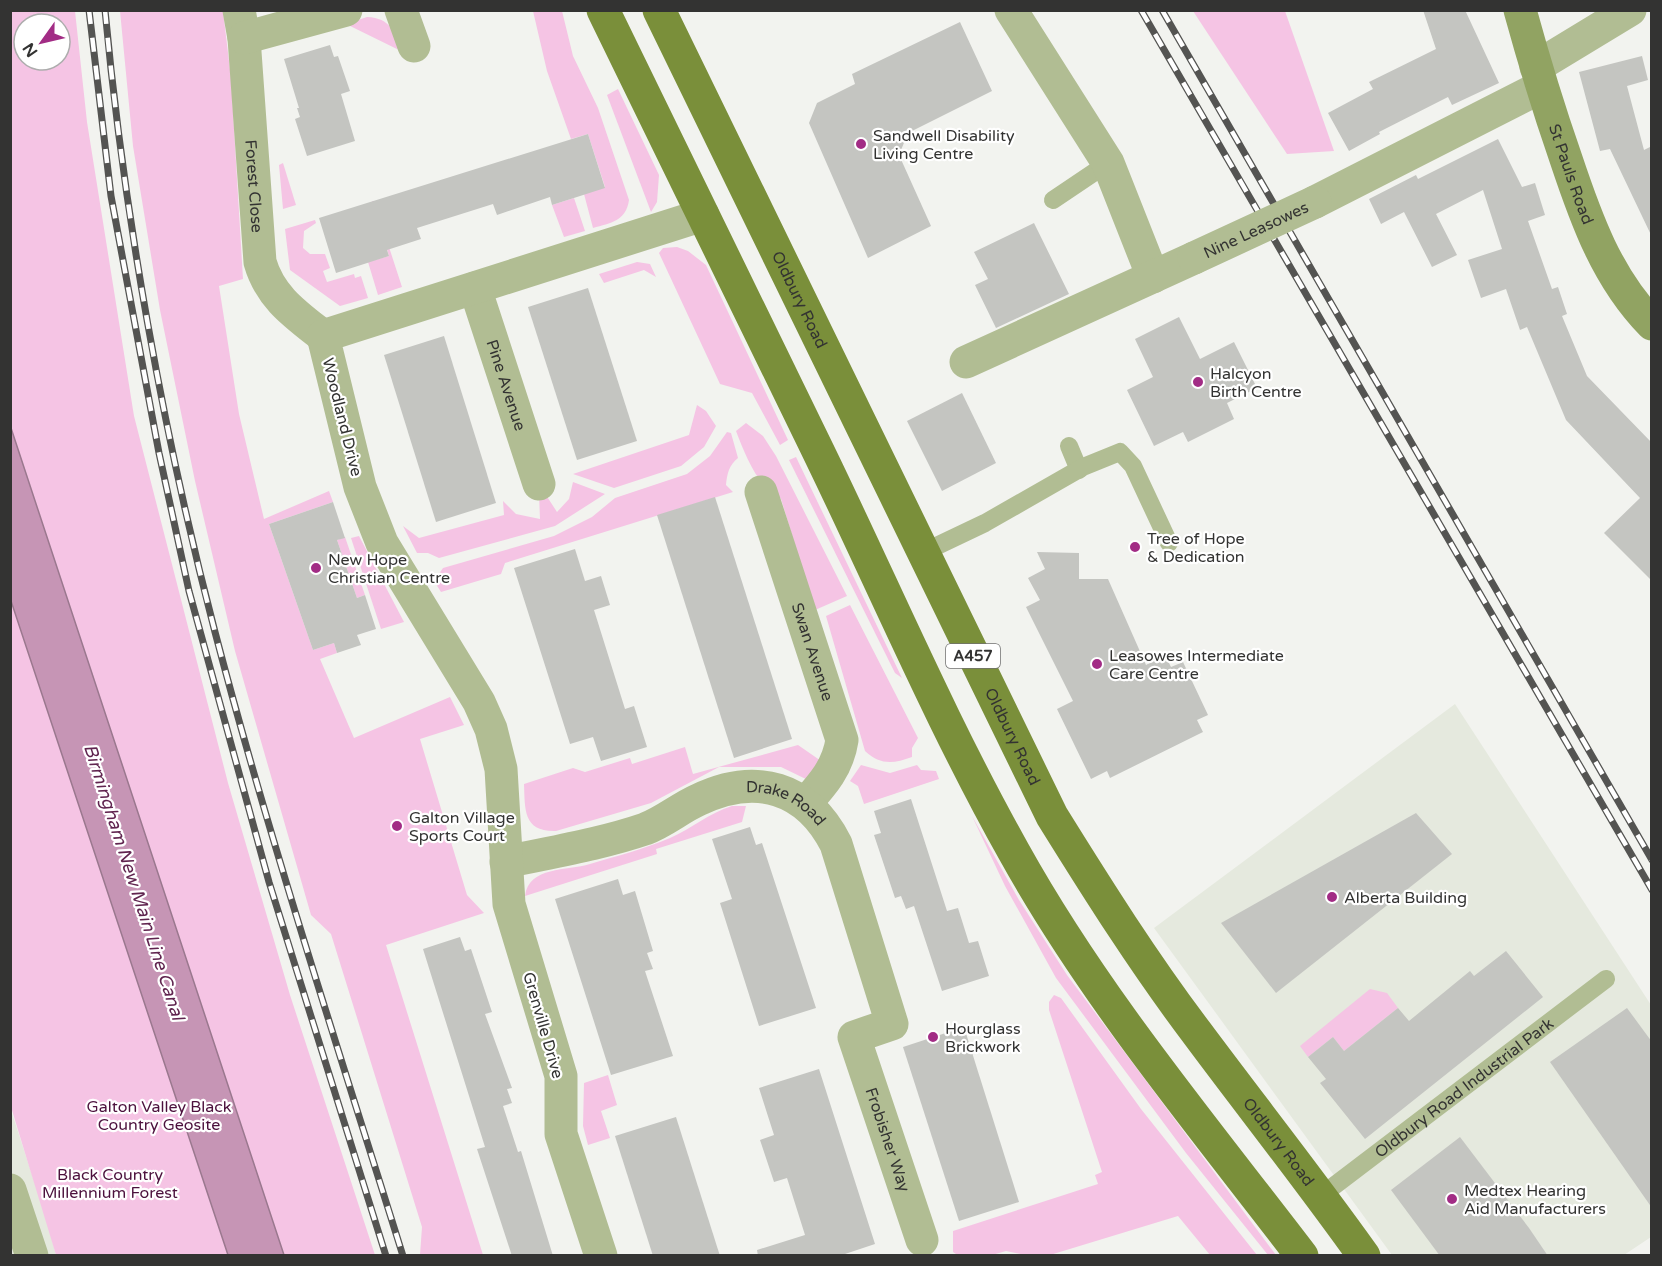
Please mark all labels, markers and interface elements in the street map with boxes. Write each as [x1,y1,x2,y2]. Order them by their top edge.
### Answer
north arrow [12,12,72,72]
text: N [19,39,42,61]
street label: St Pauls Road [1544,122,1598,228]
place label: Sandwell Disability Living Centre [873,126,1015,164]
marker: Sandwell Disability Living Centre [854,137,868,151]
street label: Forest Close [240,139,267,233]
street label: Nine Leasowes [1200,197,1312,263]
street label: Oldbury Road [767,248,831,352]
street label: Pine Avenue [481,337,530,433]
street label: Woodland Drive [318,356,366,479]
place label: Halcyon Birth Centre [1210,364,1302,402]
marker: Halcyon Birth Centre [1191,375,1205,389]
place label: Tree of Hope & Dedication [1147,529,1245,567]
marker: Tree of Hope & Dedication [1128,540,1142,554]
place label: New Hope Christian Centre [328,550,450,588]
marker: New Hope Christian Centre [309,561,323,575]
street label: Swan Avenue [787,600,838,704]
road number: A457 [946,644,1000,668]
place label: Leasowes Intermediate Care Centre [1109,646,1284,684]
marker: Leasowes Intermediate Care Centre [1090,657,1104,671]
street label: Oldbury Road [980,685,1044,789]
water label: Birmingham New Main Line Canal [79,741,190,1025]
street label: Drake Road [746,777,830,830]
place label: Galton Village Sports Court [409,808,515,846]
marker: Galton Village Sports Court [390,819,404,833]
place label: Alberta Building [1344,888,1467,908]
marker: Alberta Building [1325,890,1339,904]
street label: Grenville Drive [518,970,568,1081]
street label: Oldbury Road Industrial Park [1371,1014,1558,1162]
place label: Hourglass Brickwork [945,1019,1021,1057]
marker: Hourglass Brickwork [926,1030,940,1044]
street label: Frobisher Way [861,1085,914,1195]
street label: Oldbury Road [1238,1094,1318,1190]
park label: Galton Valley Black Country Geosite [87,1097,232,1135]
park label: Black Country Millennium Forest [42,1165,178,1203]
place label: Medtex Hearing Aid Manufacturers [1464,1181,1606,1219]
marker: Medtex Hearing Aid Manufacturers [1445,1192,1459,1206]

